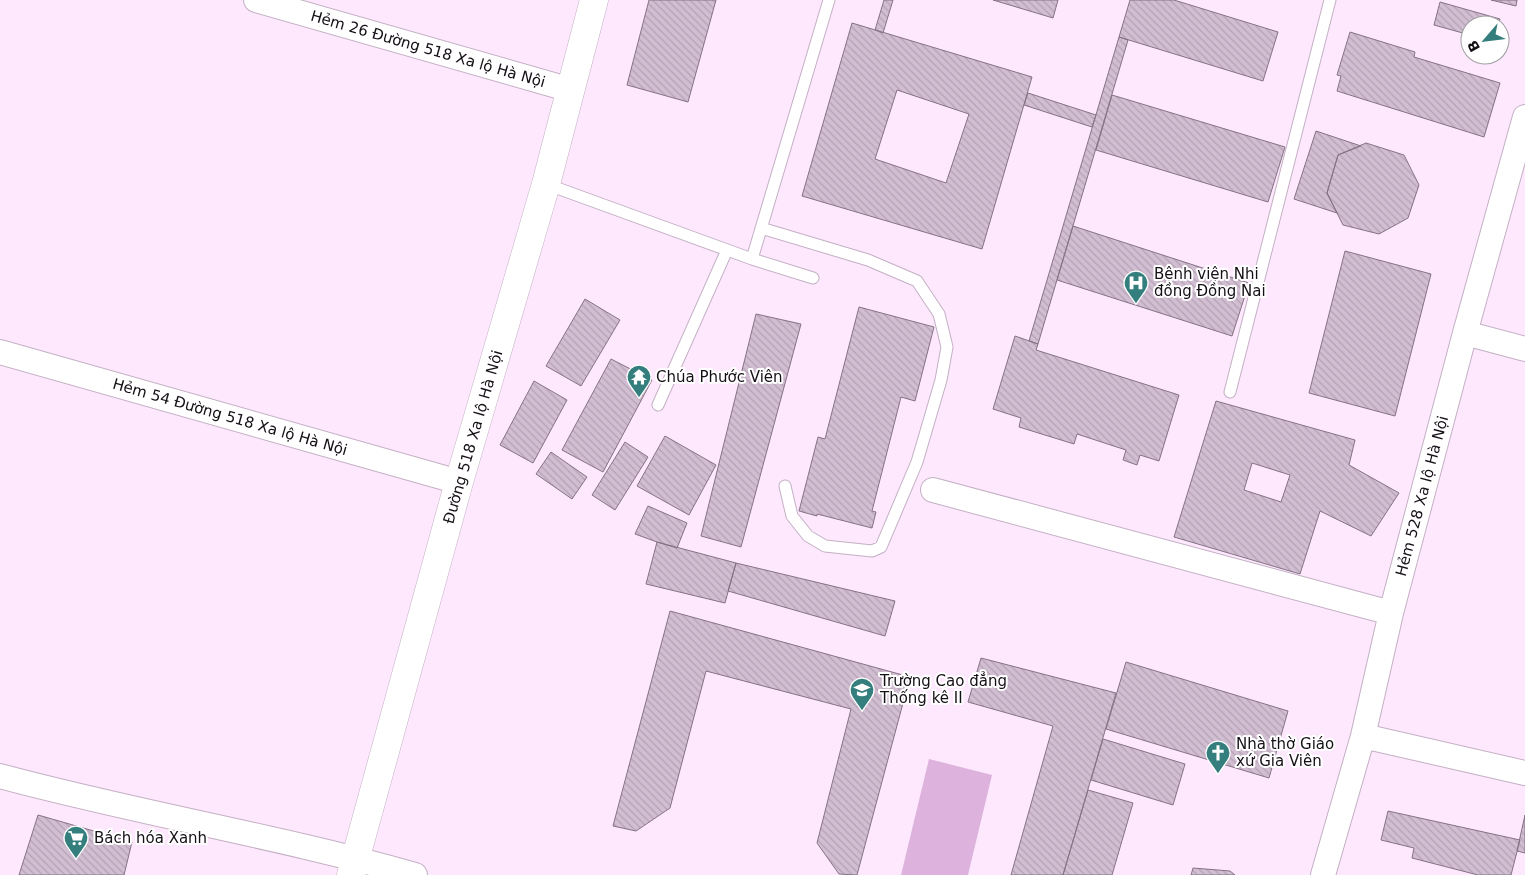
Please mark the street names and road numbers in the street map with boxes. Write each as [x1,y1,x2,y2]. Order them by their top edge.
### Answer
street label: Hẻm 26 Đường 518 Xa lộ Hà Nội [309,7,547,91]
street label: Đường 518 Xa lộ Hà Nội [440,348,506,526]
street label: Hẻm 54 Đường 518 Xa lộ Hà Nội [111,375,349,459]
street label: Hẻm 528 Xa lộ Hà Nội [1392,414,1452,578]

